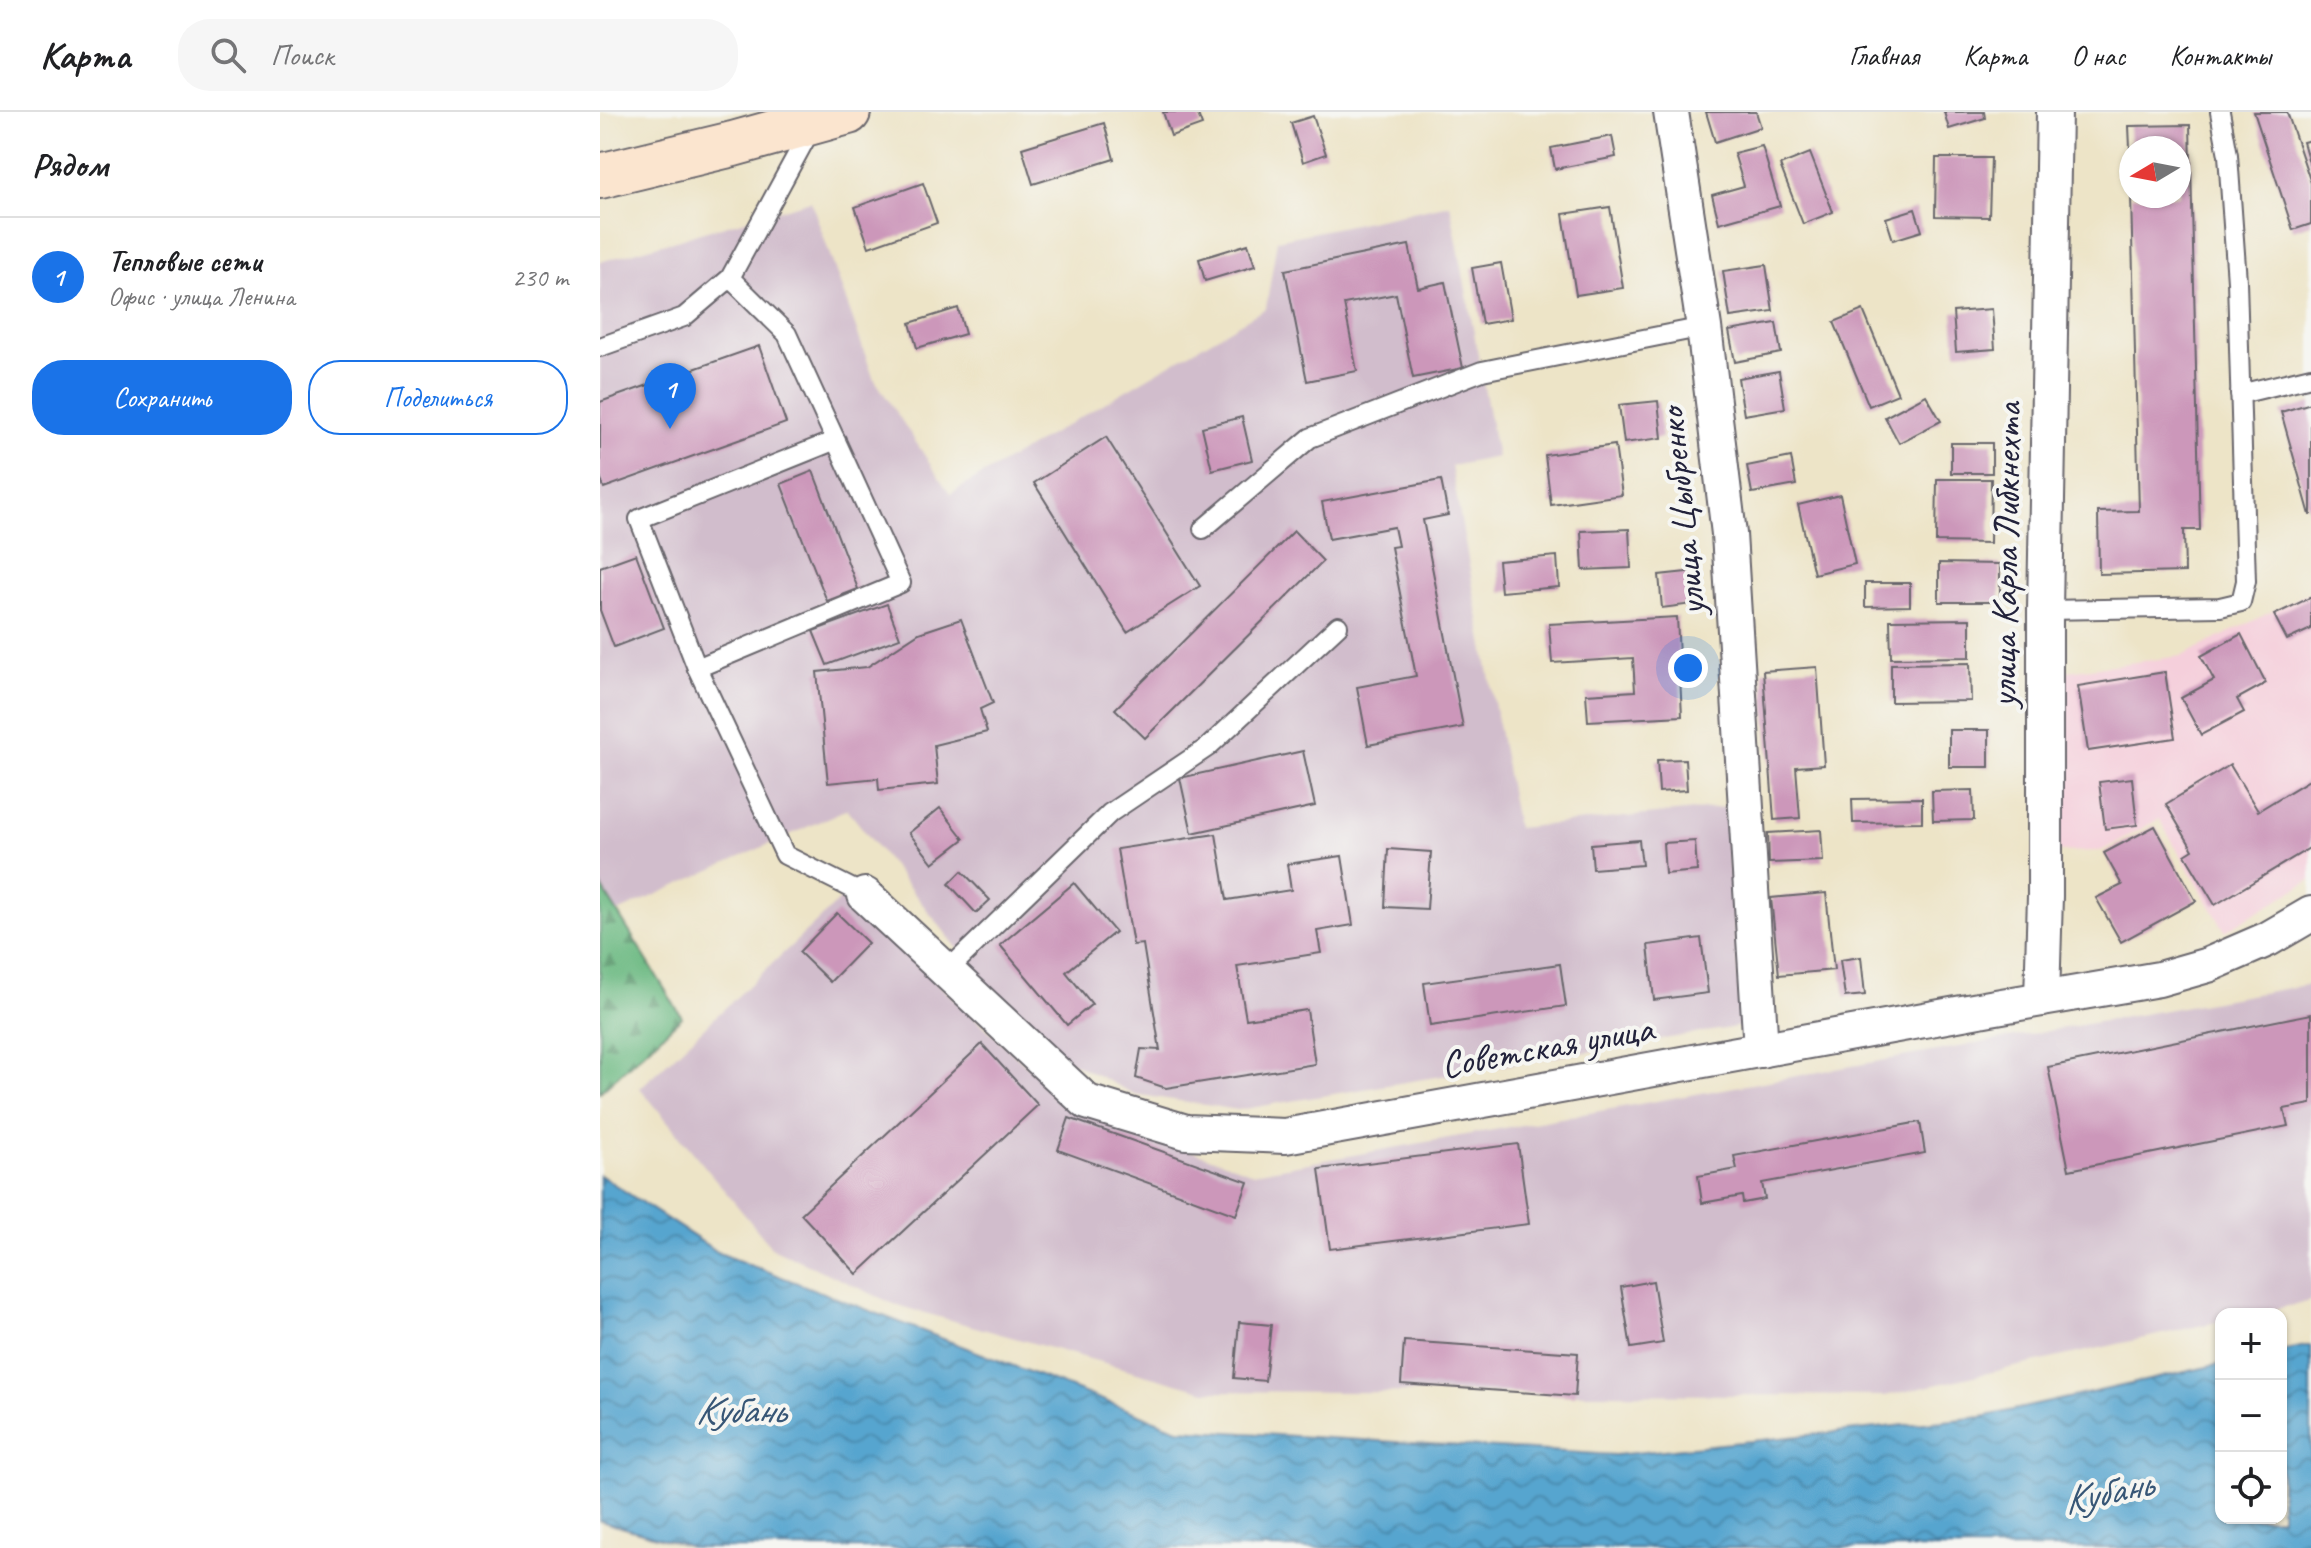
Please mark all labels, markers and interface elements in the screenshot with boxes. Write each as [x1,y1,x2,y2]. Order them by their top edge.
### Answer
search box [178,19,738,91]
text: Карта [40,32,130,79]
icon: search [206,33,250,77]
text: Поиск [270,36,334,74]
text: Главная [1849,38,1919,73]
text: Карта [1963,38,2027,73]
text: О нас [2071,38,2125,73]
text: Контакты [2169,38,2271,73]
north arrow [2119,136,2191,208]
text: Рядом [32,143,108,186]
text: Тепловые сети [108,242,262,280]
text: 1 [52,261,64,294]
text: 230 m [512,261,568,294]
text: Офис · улица Ленина [108,280,295,313]
button: Сохранить [32,360,292,435]
button: Поделиться [308,360,568,435]
pin: 1 [644,363,696,429]
street label: улица Карла Либкнехта [1979,399,2032,710]
street label: улица Цыбренко [1647,402,1716,620]
your location [1668,648,1708,688]
street label: Советская улица [1437,1004,1659,1088]
map controls [2215,1308,2287,1524]
button: + [2215,1308,2287,1380]
button: − [2215,1380,2287,1452]
water label: Кубань [695,1385,789,1435]
button: locate [2215,1452,2287,1524]
water label: Кубань [2058,1457,2161,1526]

